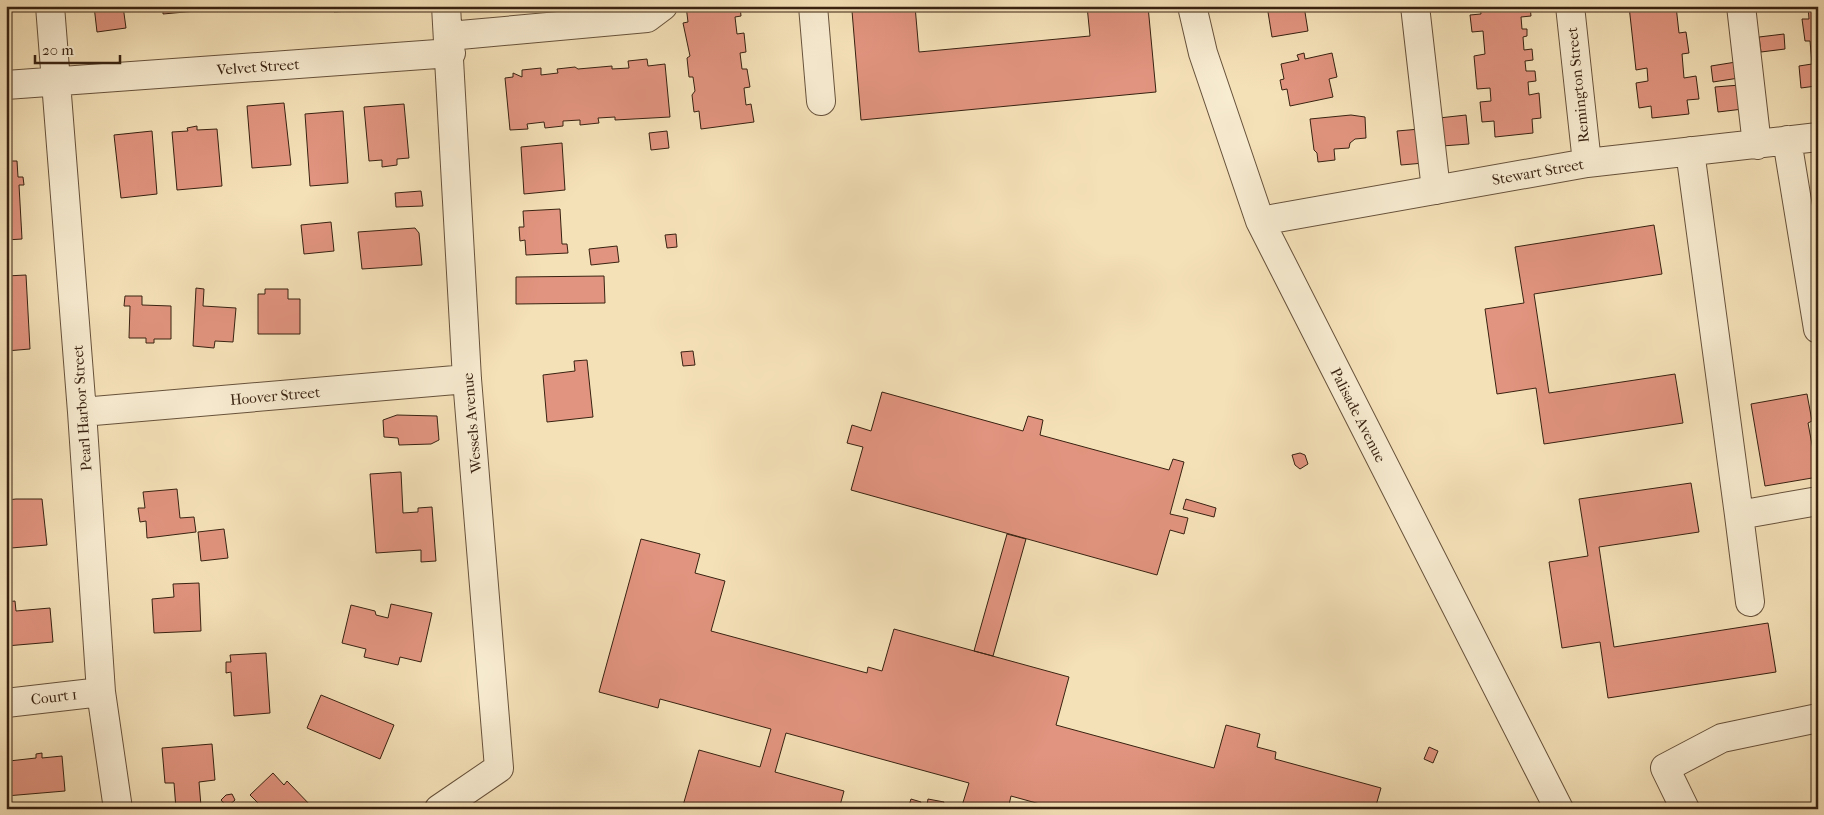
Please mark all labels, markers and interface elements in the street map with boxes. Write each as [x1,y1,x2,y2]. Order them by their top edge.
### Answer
street label: Remington Street [1563,26,1593,144]
scale bar [35,32,120,64]
text: 20 m [42,41,74,59]
street label: Velvet Street [215,55,301,79]
street label: Stewart Street [1491,155,1586,189]
street label: Pearl Harbor Street [69,344,95,472]
street label: Palisade Avenue [1326,365,1390,466]
street label: Wessels Avenue [459,371,485,475]
street label: Hoover Street [229,383,321,409]
street label: Court 1 [30,685,78,709]

